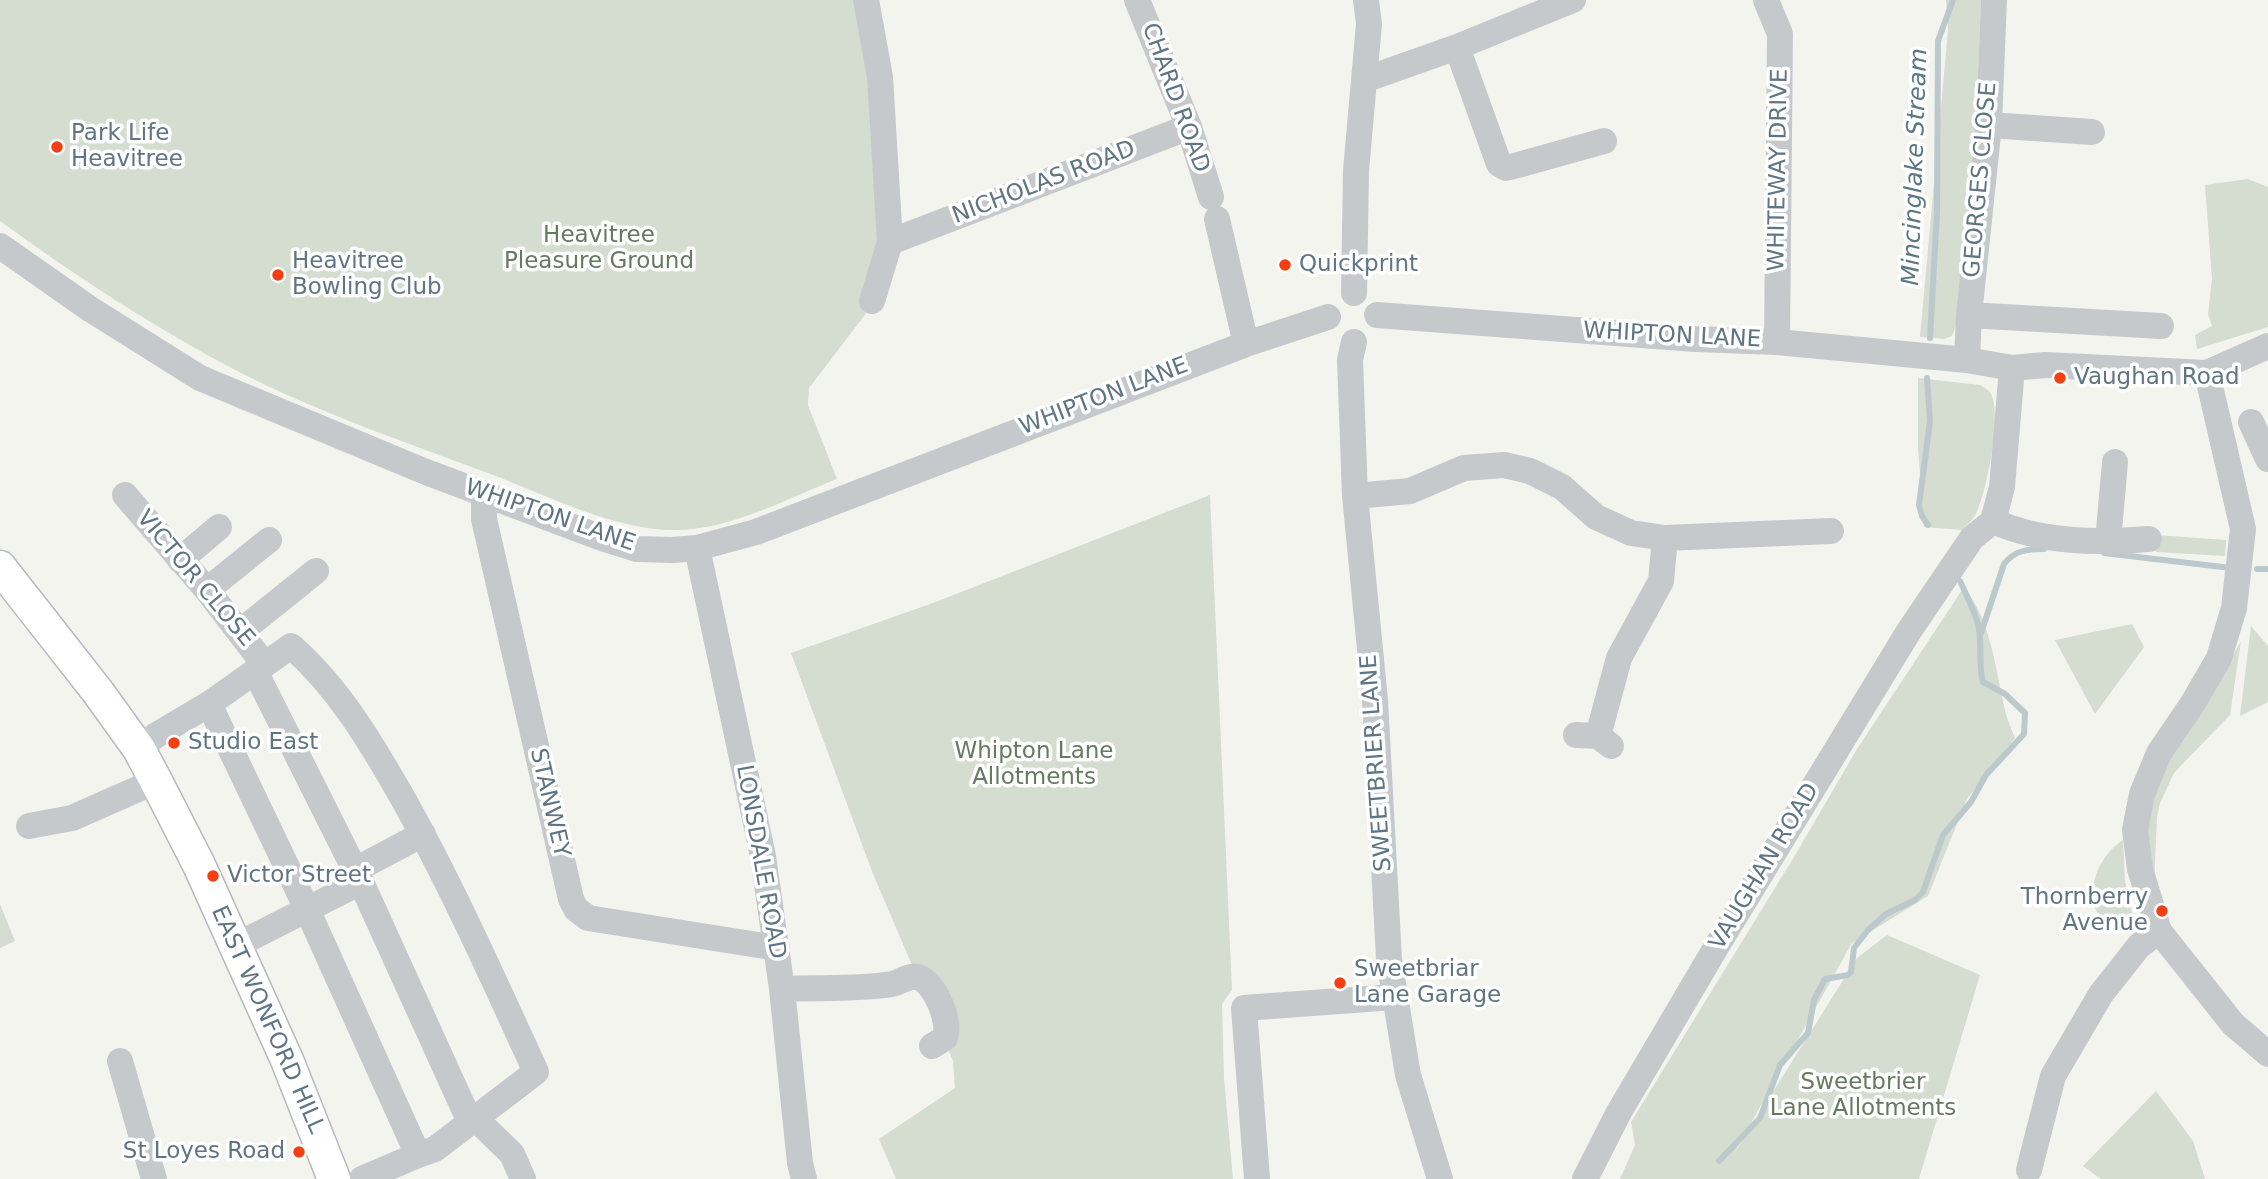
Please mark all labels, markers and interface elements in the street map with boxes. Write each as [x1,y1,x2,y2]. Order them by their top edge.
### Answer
street label: CHARD ROAD [1135,19,1215,177]
water label: Mincinglake Stream [1897,48,1935,286]
street label: WHITEWAY DRIVE [1763,68,1795,272]
street label: GEORGES CLOSE [1959,81,2003,279]
place label: Park Life Heavitree [71,120,183,174]
street label: NICHOLAS ROAD [949,135,1139,231]
marker: Park Life Heavitree [49,139,65,155]
park label: Heavitree Pleasure Ground [504,222,694,276]
place label: Heavitree Bowling Club [292,248,442,302]
place label: Quickprint [1299,251,1418,279]
marker: Quickprint [1277,257,1293,273]
marker: Heavitree Bowling Club [270,267,286,283]
street label: WHIPTON LANE [1582,318,1762,354]
street label: WHIPTON LANE [1016,352,1192,442]
place label: Vaughan Road [2074,364,2239,392]
marker: Vaughan Road [2052,370,2068,386]
street label: WHIPTON LANE [461,474,639,558]
street label: VICTOR CLOSE [130,505,260,653]
street label: SWEETBRIER LANE [1356,653,1398,873]
place label: Studio East [188,729,318,757]
marker: Studio East [166,735,182,751]
park label: Whipton Lane Allotments [955,738,1113,792]
street label: STANWEY [523,746,575,860]
street label: LONSDALE ROAD [729,763,791,961]
street label: VAUGHAN ROAD [1704,779,1826,955]
place label: Victor Street [227,862,371,890]
marker: Victor Street [205,868,221,884]
place label: Thornberry Avenue [2021,884,2148,938]
street label: EAST WONFORD HILL [204,902,330,1138]
marker: Thornberry Avenue [2154,903,2170,919]
place label: Sweetbriar Lane Garage [1354,956,1501,1010]
marker: Sweetbriar Lane Garage [1332,975,1348,991]
park label: Sweetbrier Lane Allotments [1770,1069,1956,1123]
place label: St Loyes Road [123,1138,285,1166]
marker: St Loyes Road [291,1144,307,1160]

